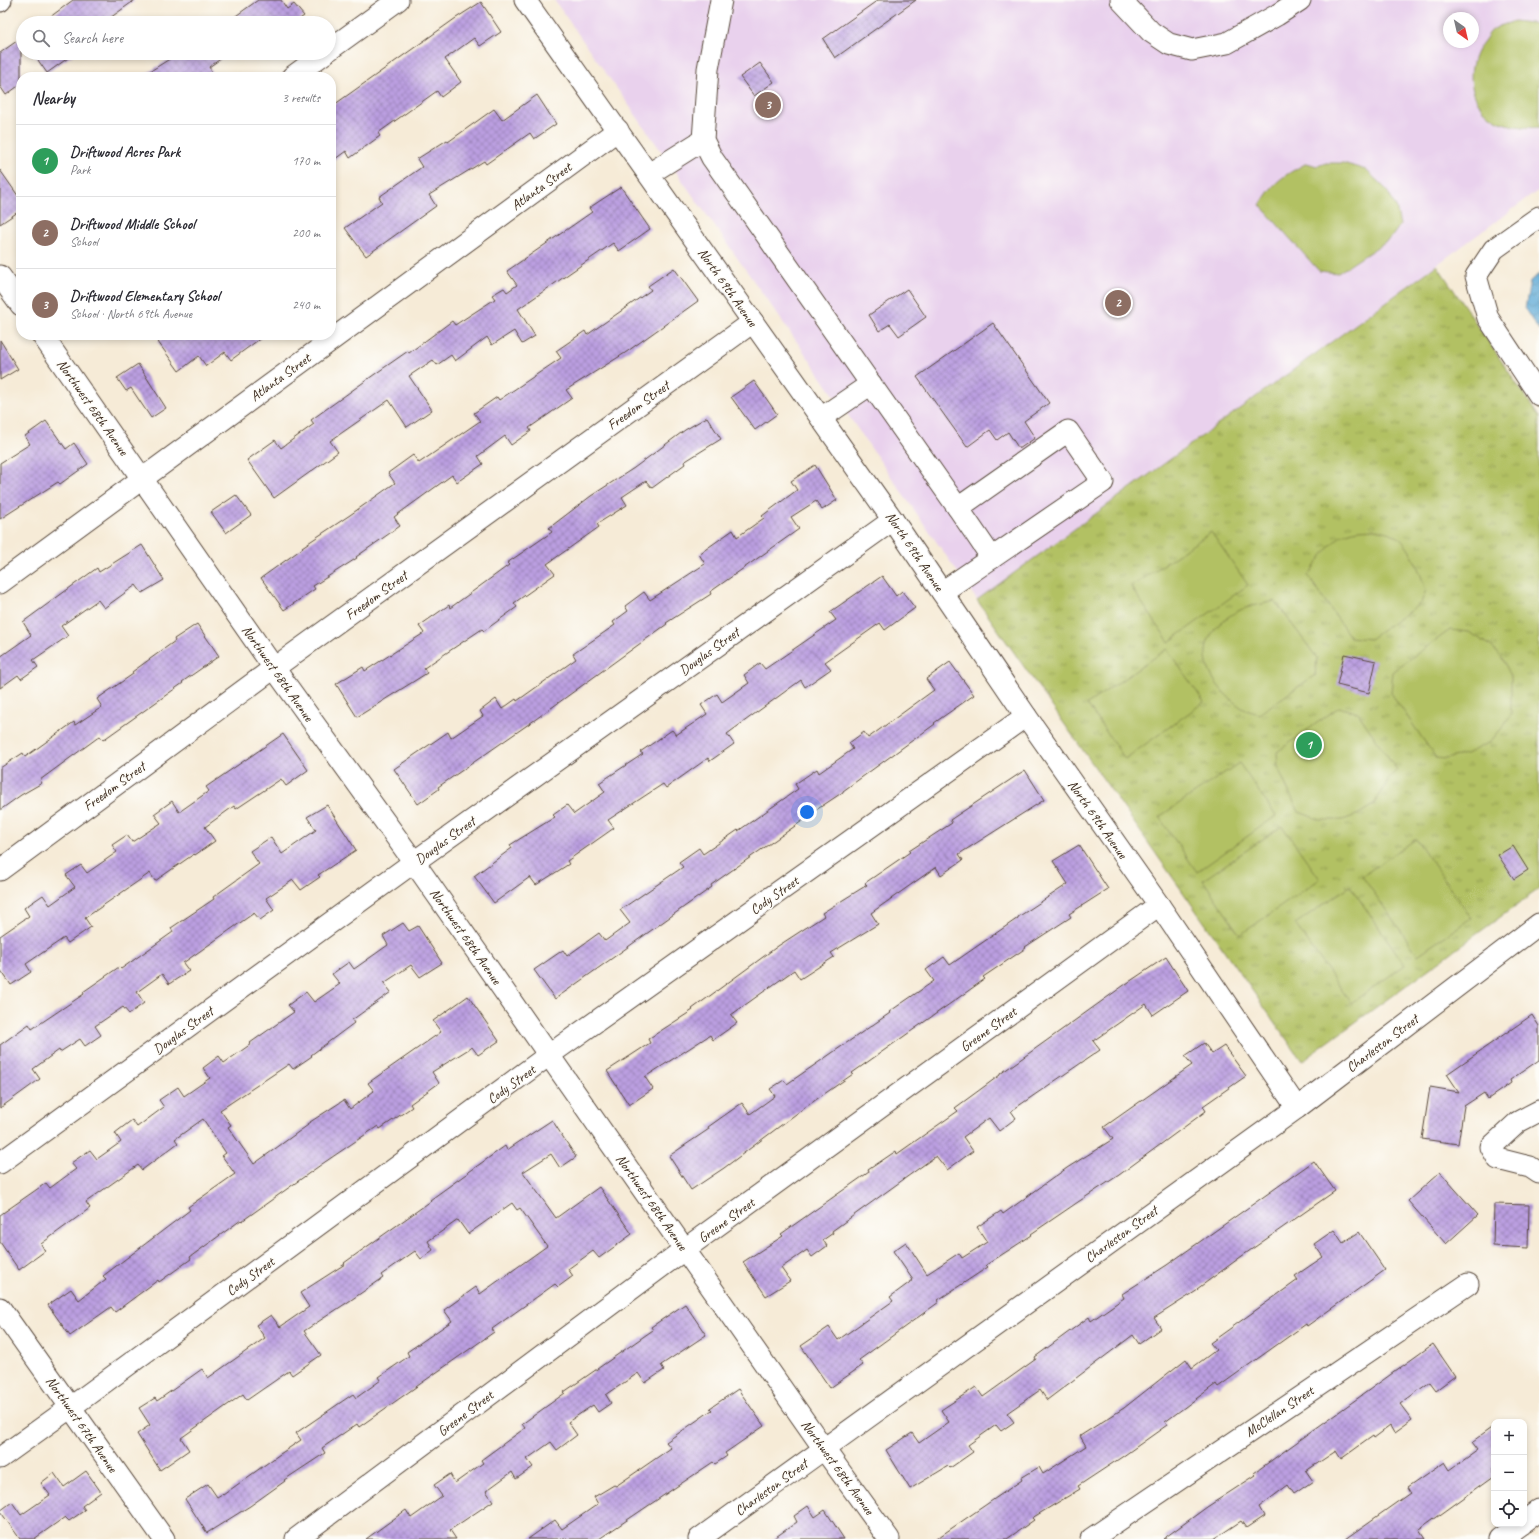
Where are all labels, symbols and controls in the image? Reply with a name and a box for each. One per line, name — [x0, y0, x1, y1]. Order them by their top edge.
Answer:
north arrow — [1443, 12, 1479, 48]
search box — [16, 16, 336, 60]
icon: search — [30, 27, 52, 49]
text: Search here — [62, 29, 123, 48]
text: Nearby — [32, 88, 75, 109]
text: 3 results — [282, 90, 320, 106]
pin: 3 — [755, 90, 781, 120]
text: Driftwood Acres Park — [70, 143, 180, 162]
text: 1 — [42, 153, 48, 169]
text: 170 m — [292, 153, 320, 169]
street label: Atlanta Street — [508, 158, 576, 214]
text: Park — [70, 162, 91, 178]
text: Driftwood Middle School — [70, 215, 195, 234]
text: 2 — [42, 225, 48, 241]
text: 200 m — [292, 225, 320, 241]
text: School — [70, 234, 98, 250]
street label: North 69th Avenue — [694, 245, 762, 331]
text: Driftwood Elementary School — [70, 287, 220, 306]
pin: 2 — [1105, 288, 1131, 318]
text: 3 — [42, 297, 48, 313]
text: 240 m — [292, 297, 320, 313]
text: School · North 69th Avenue — [70, 306, 192, 322]
street label: Atlanta Street — [247, 349, 315, 405]
street label: Northwest 68th Avenue — [53, 356, 133, 460]
street label: Freedom Street — [604, 376, 675, 434]
street label: North 69th Avenue — [882, 508, 948, 595]
street label: Freedom Street — [342, 566, 413, 624]
street label: Northwest 68th Avenue — [238, 622, 318, 726]
street label: Douglas Street — [676, 623, 745, 679]
pin: 1 — [1296, 730, 1322, 760]
street label: Freedom Street — [80, 757, 151, 815]
street label: North 69th Avenue — [1064, 777, 1132, 863]
your location — [797, 802, 817, 822]
street label: Douglas Street — [412, 812, 481, 868]
street label: Cody Street — [747, 872, 803, 918]
street label: Northwest 68th Avenue — [426, 885, 506, 989]
street label: Douglas Street — [150, 1002, 219, 1058]
street label: Greene Street — [957, 1003, 1021, 1056]
street label: Charleston Street — [1343, 1009, 1424, 1076]
street label: Cody Street — [484, 1060, 540, 1108]
street label: Northwest 68th Avenue — [612, 1151, 692, 1255]
street label: Greene Street — [695, 1194, 759, 1247]
street label: Charleston Street — [1082, 1201, 1163, 1266]
street label: Cody Street — [223, 1252, 279, 1300]
street label: Northwest 67th Avenue — [42, 1373, 122, 1477]
street label: McClellan Street — [1242, 1382, 1318, 1441]
street label: Greene Street — [434, 1386, 498, 1440]
street label: Northwest 68th Avenue — [797, 1417, 879, 1519]
map controls — [1491, 1419, 1527, 1527]
button: + — [1491, 1419, 1527, 1455]
street label: Charleston Street — [732, 1454, 813, 1519]
button: − — [1491, 1455, 1527, 1491]
button: locate — [1491, 1491, 1527, 1527]

